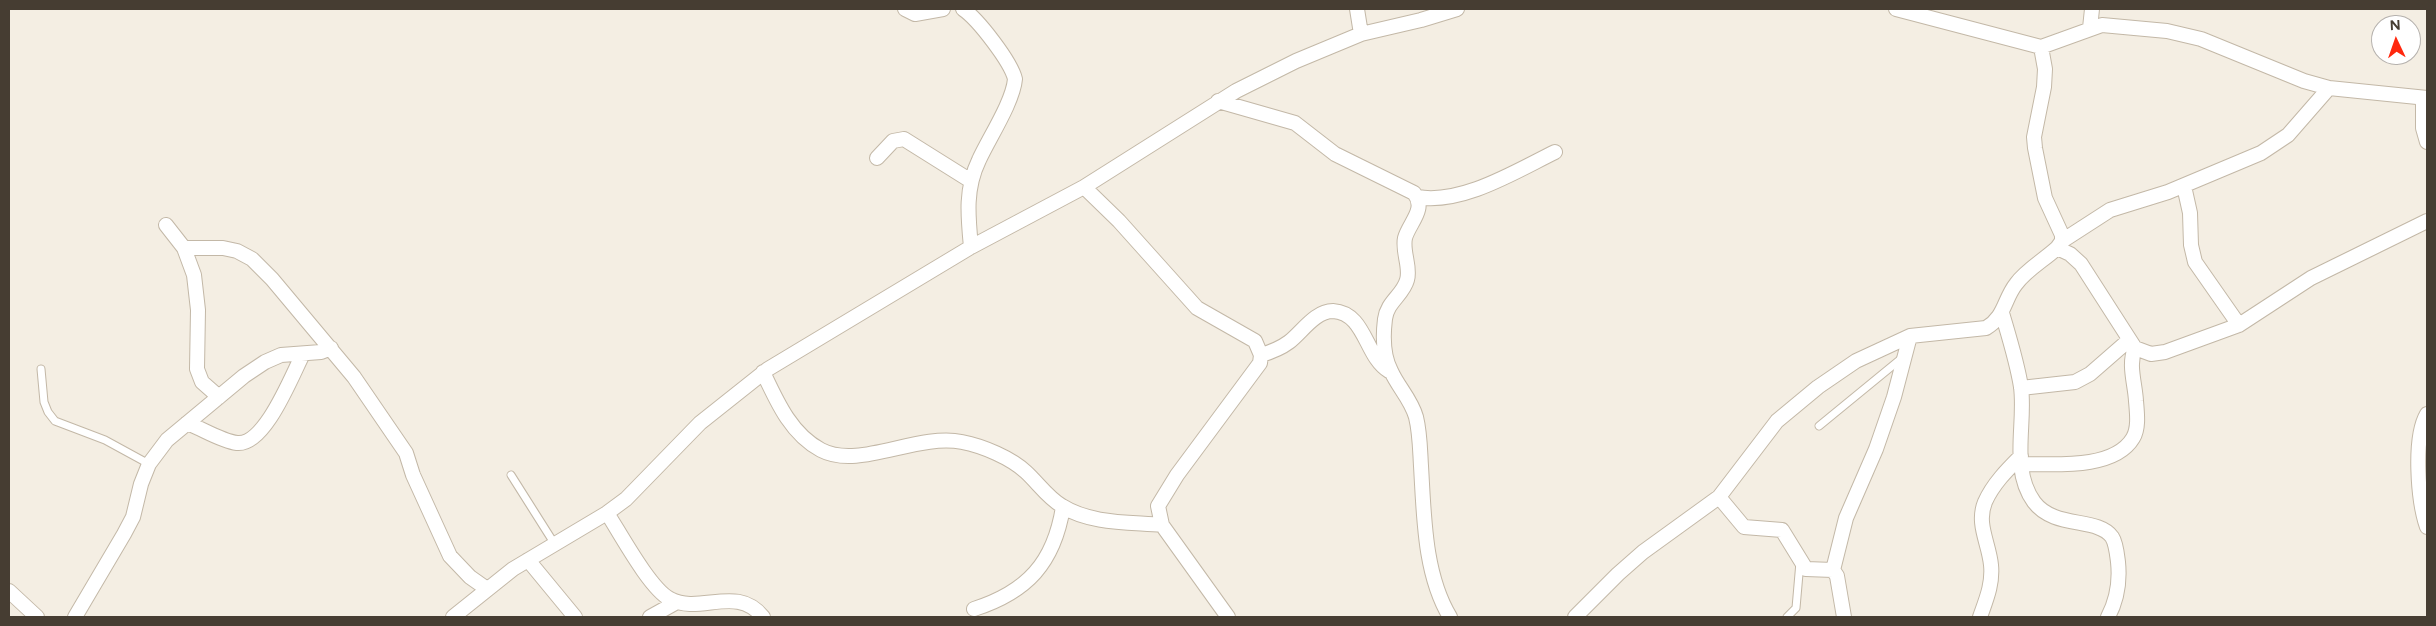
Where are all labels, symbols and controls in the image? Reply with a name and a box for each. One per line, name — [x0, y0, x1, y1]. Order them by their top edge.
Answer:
north arrow — [2371, 15, 2421, 65]
text: N — [2389, 17, 2401, 34]

